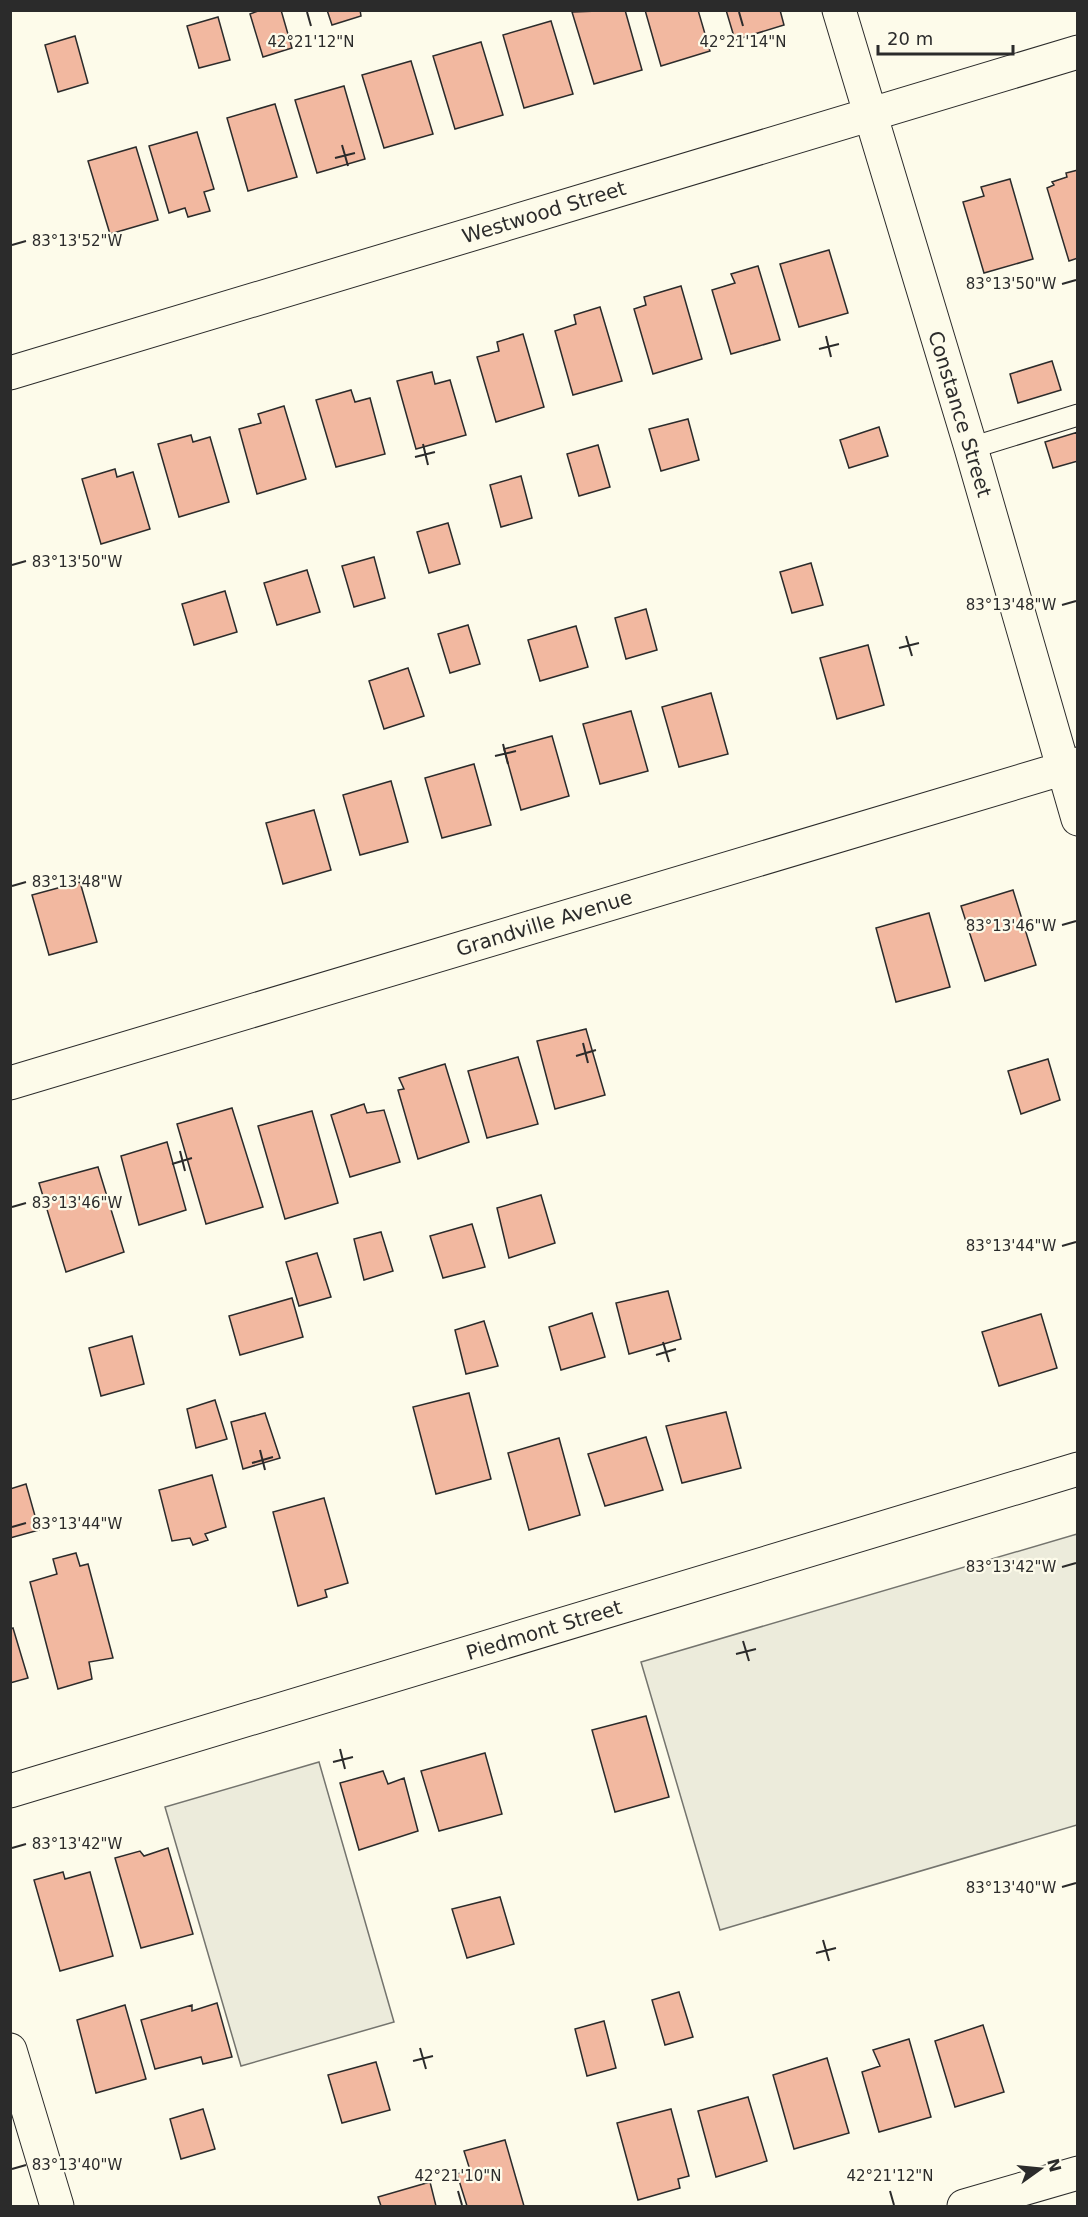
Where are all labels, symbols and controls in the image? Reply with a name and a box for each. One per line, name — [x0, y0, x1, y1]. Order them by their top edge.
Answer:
scale bar — [878, 18, 1013, 56]
text: 20 m — [887, 28, 933, 49]
text: 42°21'12"N — [267, 33, 355, 51]
text: 42°21'14"N — [699, 33, 787, 51]
street label: Westwood Street — [459, 176, 629, 248]
text: 83°13'52"W — [32, 232, 122, 250]
text: 83°13'50"W — [966, 275, 1056, 293]
street label: Constance Street — [923, 328, 997, 500]
text: 83°13'50"W — [32, 553, 122, 571]
text: 83°13'48"W — [966, 596, 1056, 614]
text: 83°13'48"W — [32, 873, 122, 891]
street label: Grandville Avenue — [453, 885, 635, 961]
text: 83°13'46"W — [966, 917, 1056, 935]
text: 83°13'46"W — [32, 1194, 122, 1212]
text: 83°13'44"W — [966, 1237, 1056, 1255]
text: 83°13'44"W — [32, 1515, 122, 1533]
text: 83°13'42"W — [966, 1558, 1056, 1576]
street label: Piedmont Street — [463, 1595, 625, 1665]
text: 83°13'42"W — [32, 1835, 122, 1853]
text: 83°13'40"W — [966, 1879, 1056, 1897]
north arrow — [1010, 2139, 1070, 2199]
text: 83°13'40"W — [32, 2156, 122, 2174]
text: N — [1043, 2156, 1065, 2174]
text: 42°21'10"N — [414, 2167, 502, 2185]
text: 42°21'12"N — [846, 2167, 934, 2185]

